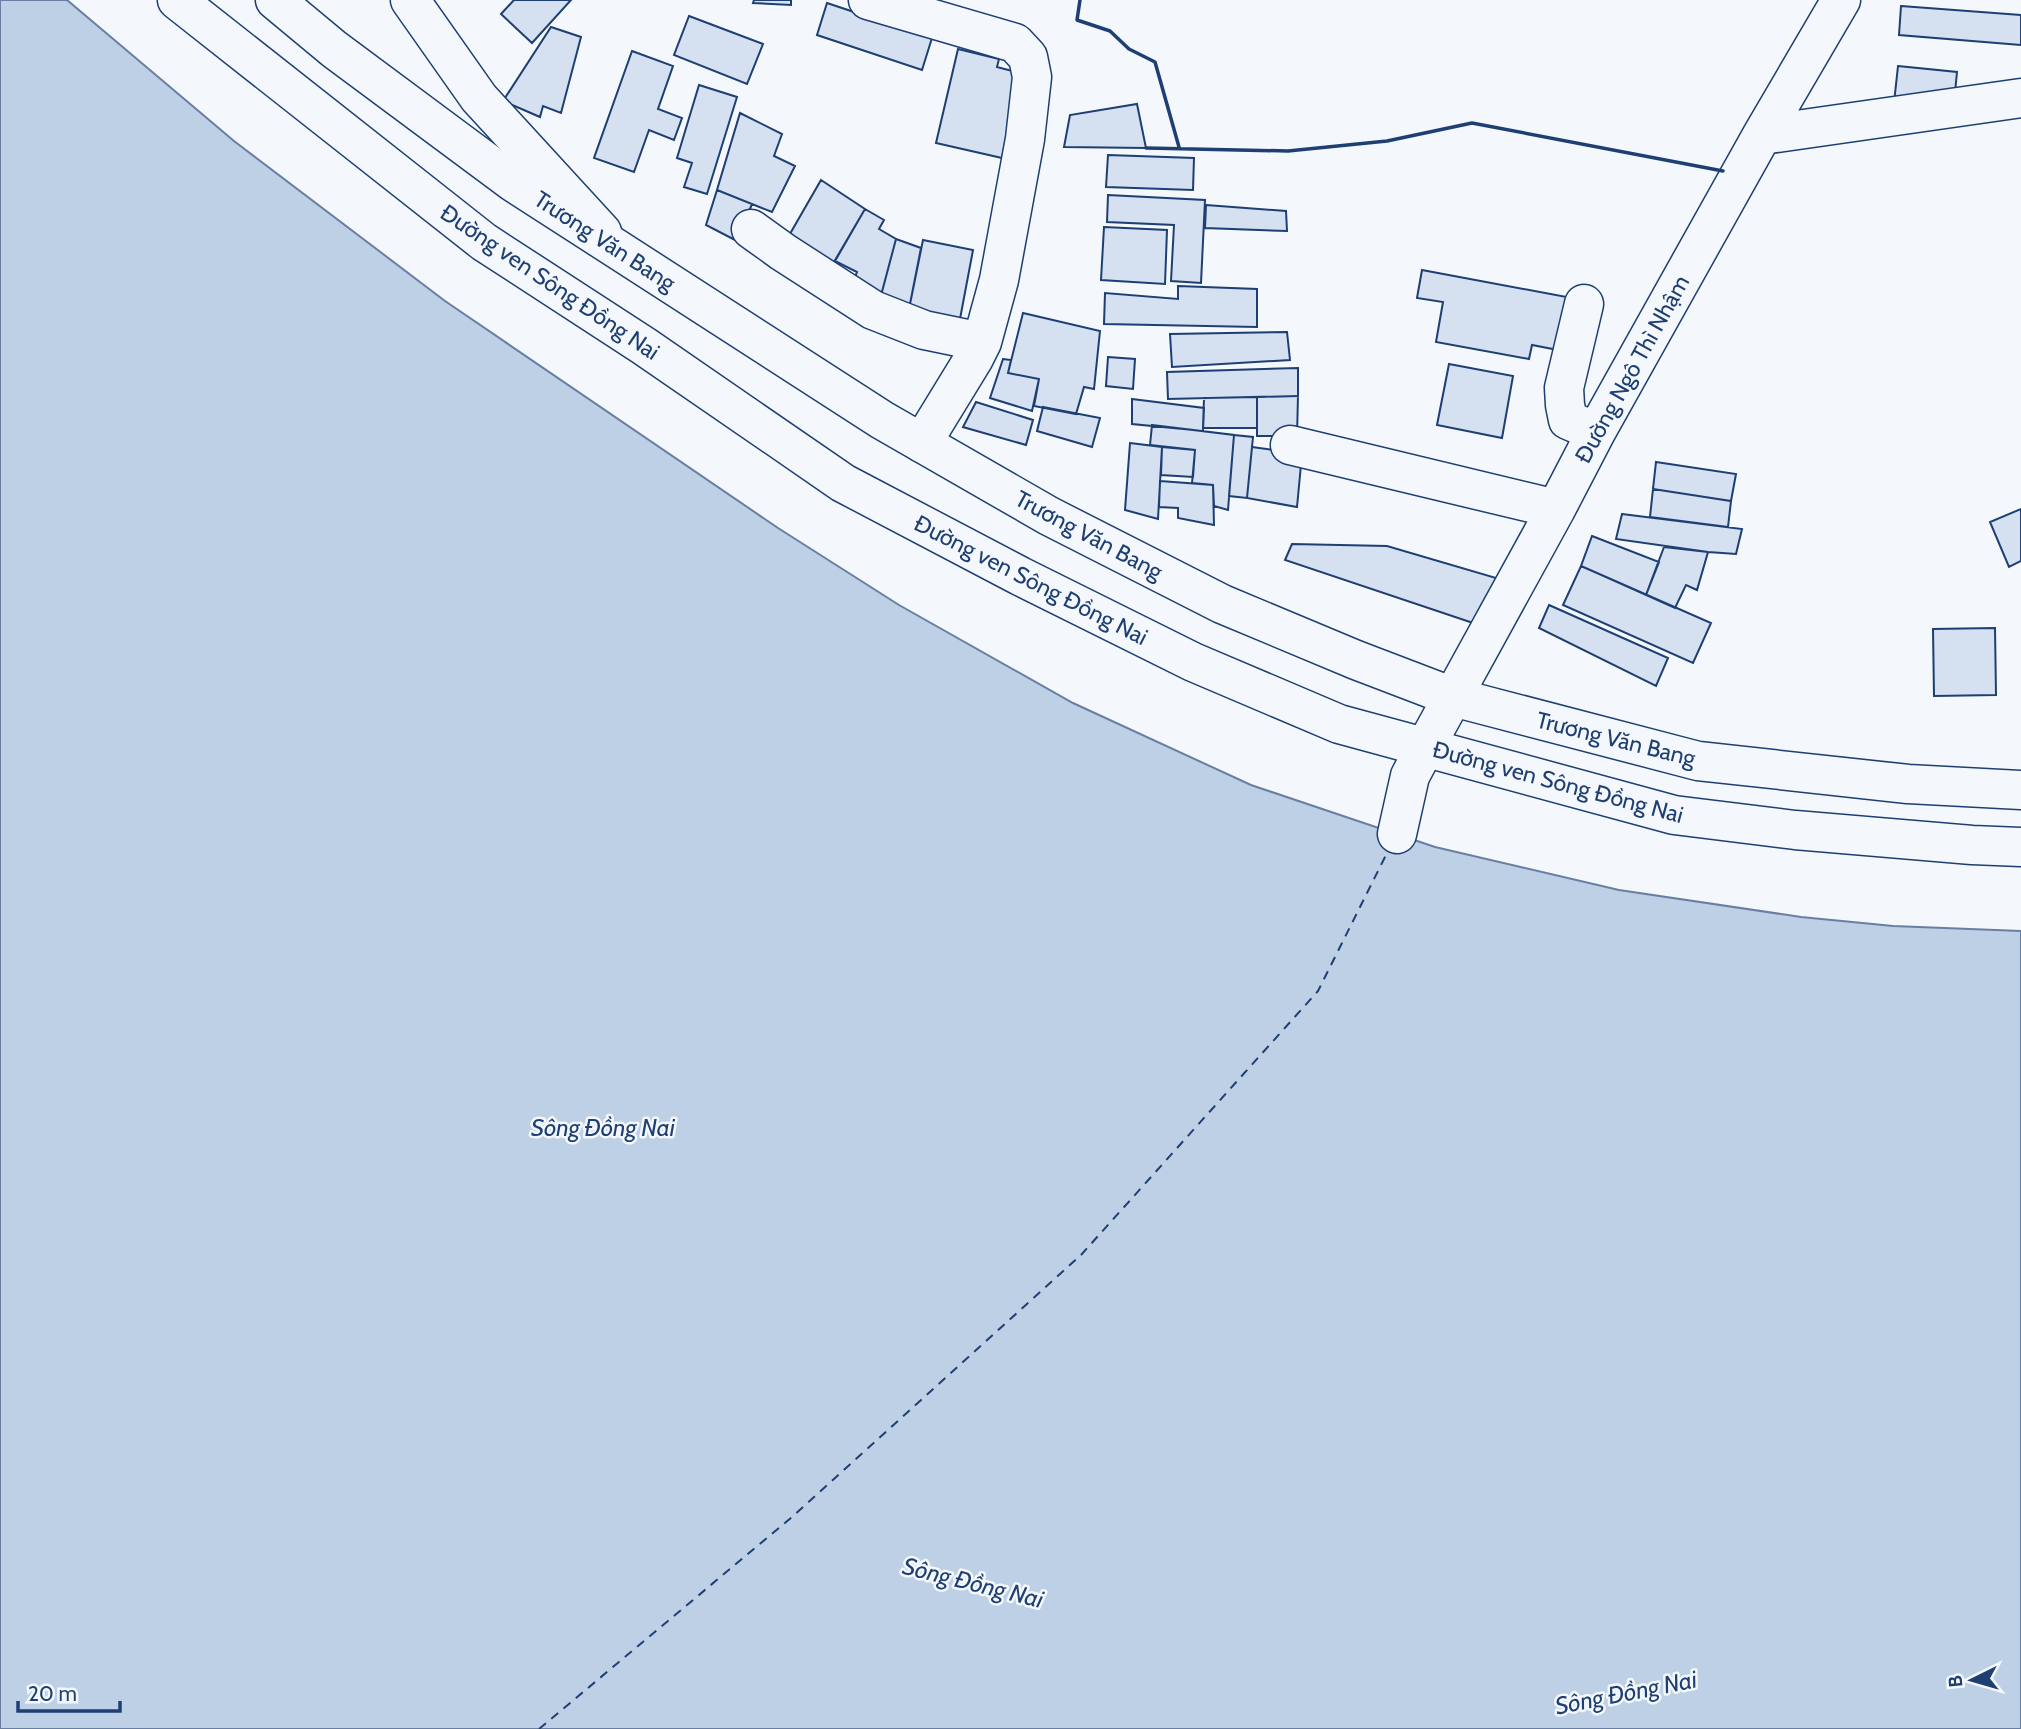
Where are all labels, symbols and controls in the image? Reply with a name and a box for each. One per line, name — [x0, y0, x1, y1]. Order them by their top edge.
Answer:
street label: Trương Văn Bang — [529, 185, 681, 297]
street label: Đường ven Sông Đồng Nai — [435, 198, 665, 366]
street label: Đường Ngô Thì Nhậm — [1569, 270, 1695, 468]
street label: Trương Văn Bang — [1010, 484, 1168, 586]
street label: Đường ven Sông Đồng Nai — [910, 509, 1152, 651]
street label: Trương Văn Bang — [1534, 706, 1699, 772]
street label: Đường ven Sông Đồng Nai — [1430, 735, 1686, 829]
water label: Sông Đồng Nai — [531, 1113, 676, 1142]
water label: Sông Đồng Nai — [900, 1551, 1047, 1614]
north arrow — [1937, 1645, 2007, 1715]
water label: Sông Đồng Nai — [1553, 1664, 1700, 1720]
scale bar — [18, 1670, 119, 1714]
text: B — [1944, 1674, 1968, 1688]
text: 20 m — [28, 1681, 77, 1706]

